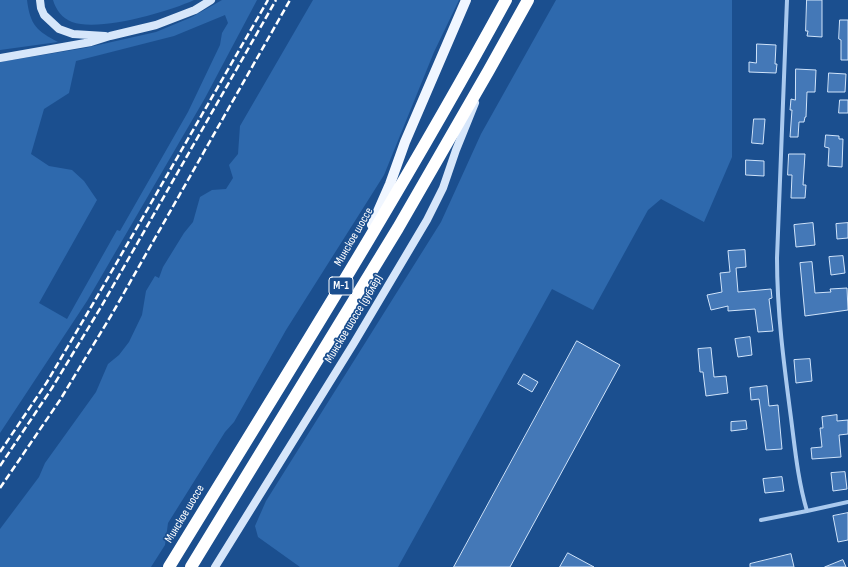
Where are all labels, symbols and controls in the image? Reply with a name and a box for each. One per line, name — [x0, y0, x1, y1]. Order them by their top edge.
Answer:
street label: Минское шоссе — [332, 205, 376, 269]
street label: Минское шоссе (дублёр) — [322, 272, 386, 366]
road number: М-1 — [329, 277, 353, 295]
street label: Минское шоссе — [162, 482, 208, 546]

